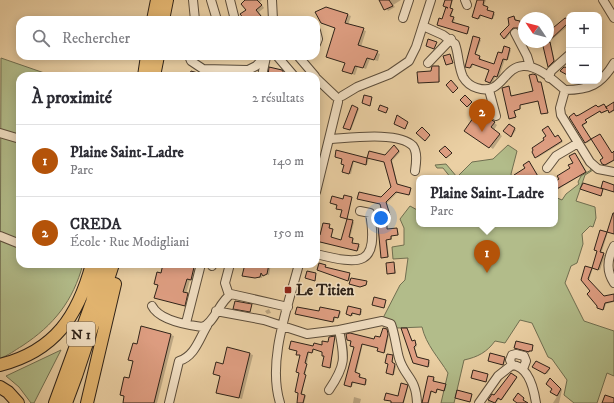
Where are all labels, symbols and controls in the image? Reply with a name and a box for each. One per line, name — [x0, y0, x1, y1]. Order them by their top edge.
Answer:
north arrow — [518, 12, 554, 48]
map controls — [566, 12, 602, 84]
button: + — [566, 12, 602, 48]
search box — [16, 16, 320, 60]
icon: search — [30, 27, 52, 49]
text: Rechercher — [62, 29, 130, 48]
button: − — [566, 48, 602, 84]
text: À proximité — [32, 87, 112, 109]
text: 2 résultats — [252, 90, 304, 106]
pin: 2 — [469, 99, 495, 132]
text: Plaine Saint-Ladre — [70, 143, 184, 162]
text: 1 — [43, 153, 47, 169]
text: 140 m — [272, 153, 304, 169]
text: Parc — [70, 162, 93, 178]
popup — [416, 175, 558, 227]
text: Plaine Saint-Ladre — [430, 184, 544, 203]
text: Parc — [430, 203, 454, 219]
your location — [371, 208, 391, 228]
text: CREDA — [70, 215, 121, 234]
text: 2 — [42, 225, 48, 241]
text: 150 m — [273, 225, 304, 241]
text: École · Rue Modigliani — [70, 234, 189, 250]
pin: 1 — [474, 240, 500, 273]
place label: Le Titien — [296, 281, 354, 300]
marker: Le Titien — [283, 285, 293, 295]
road number: N 1 — [67, 322, 95, 346]

